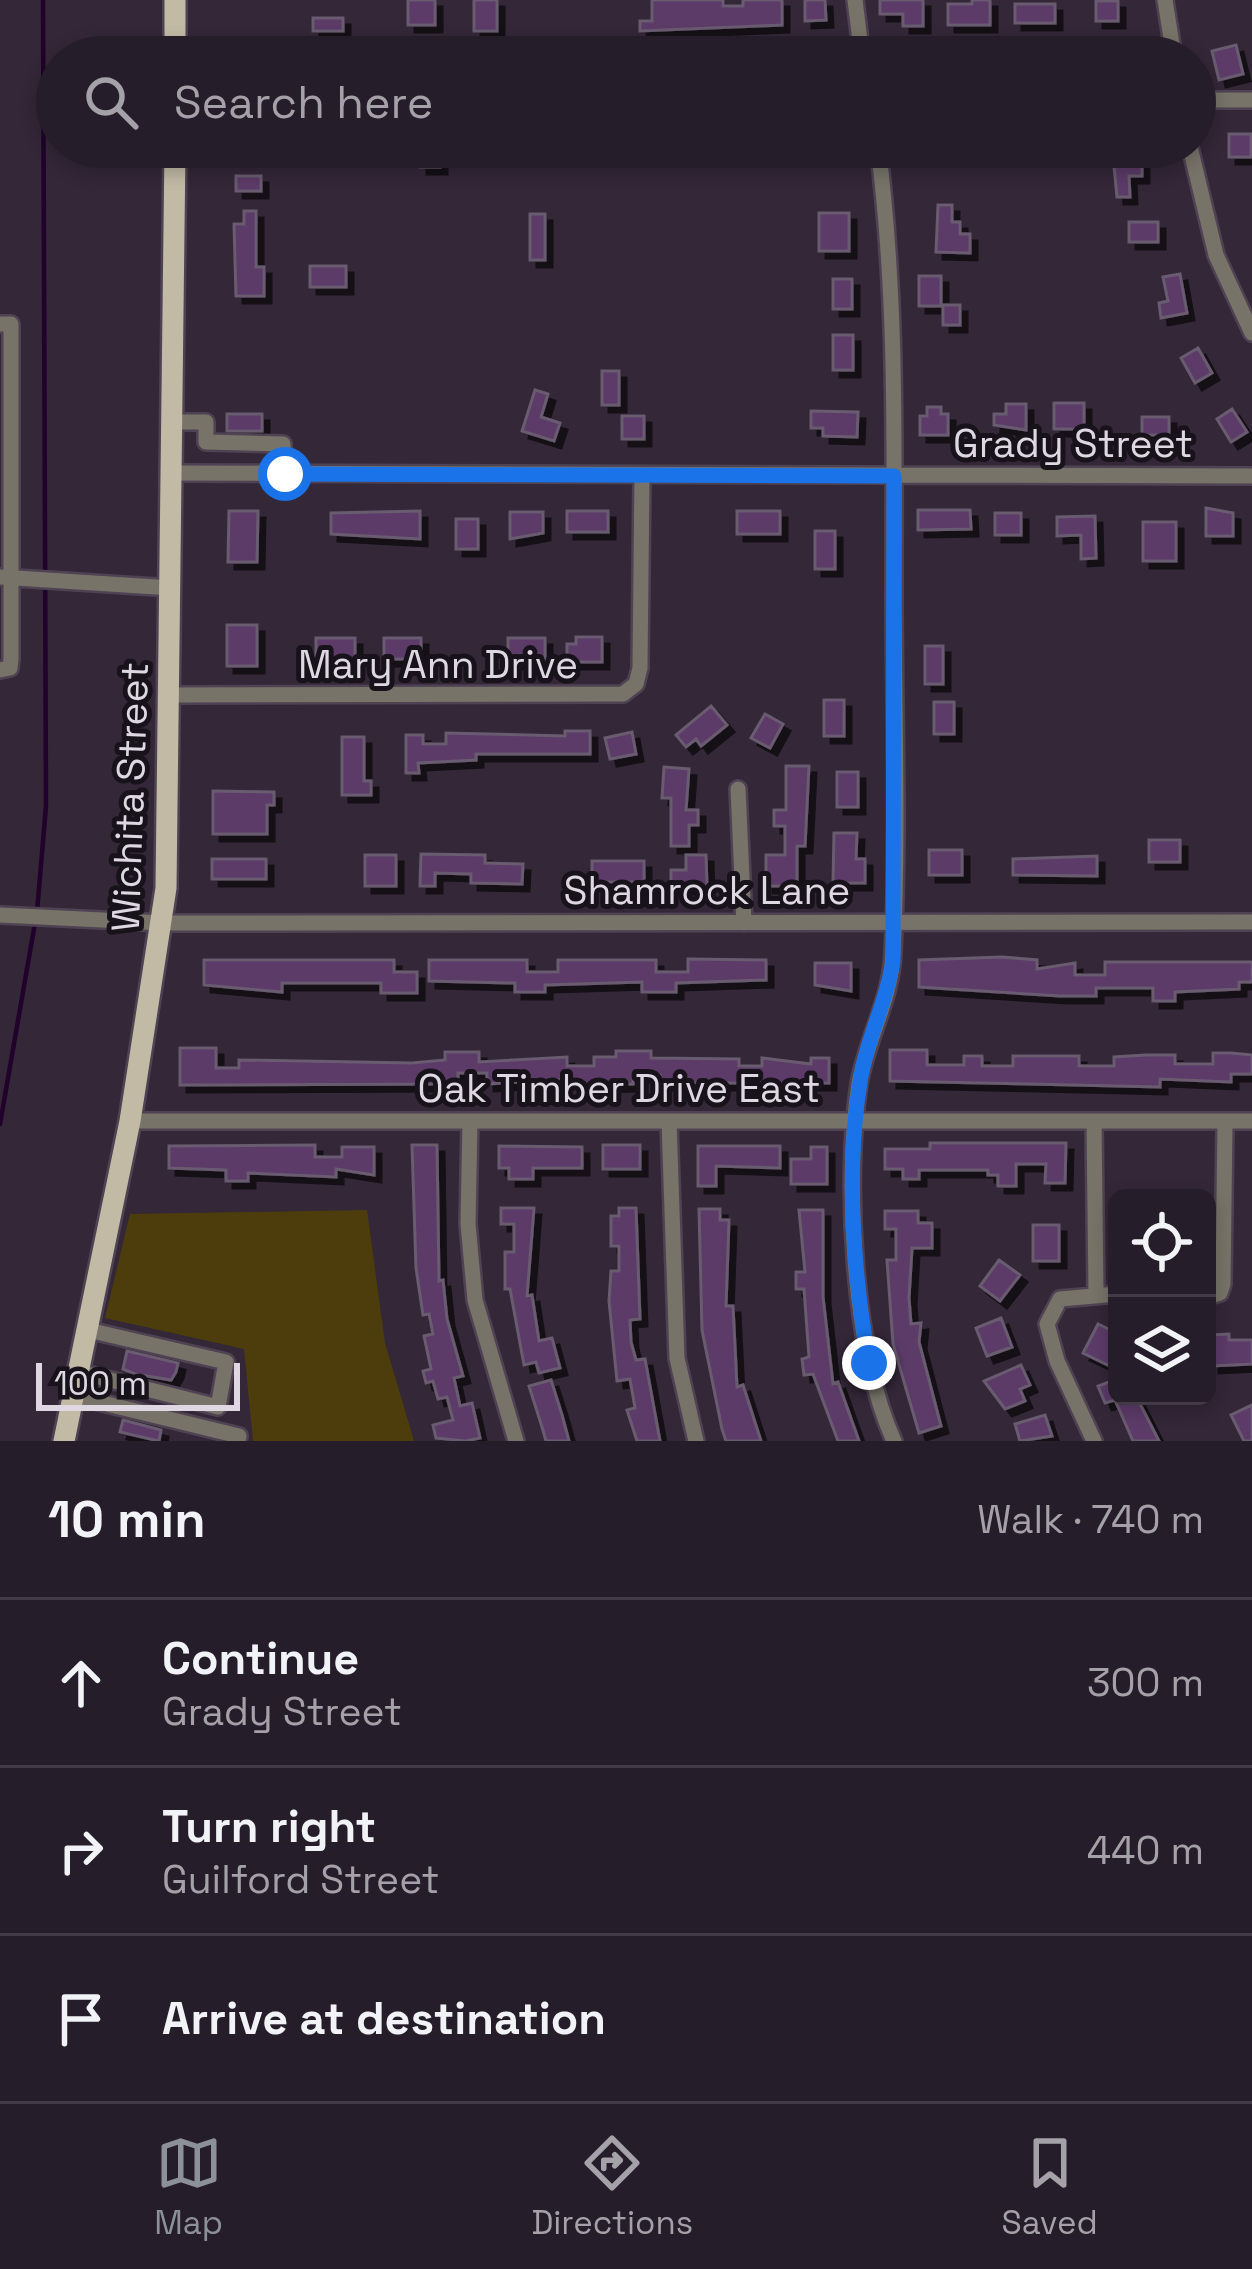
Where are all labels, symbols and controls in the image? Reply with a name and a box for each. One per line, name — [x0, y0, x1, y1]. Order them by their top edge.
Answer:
search box — [36, 36, 1216, 168]
icon: search — [78, 69, 144, 135]
text: Search here — [174, 74, 433, 131]
street label: Grady Street — [953, 419, 1193, 468]
route start — [258, 447, 312, 501]
street label: Mary Ann Drive — [298, 640, 578, 689]
street label: Wichita Street — [101, 661, 159, 933]
street label: Shamrock Lane — [564, 866, 850, 915]
street label: Oak Timber Drive East — [418, 1064, 820, 1113]
map controls — [1108, 1189, 1216, 1405]
button: locate — [1108, 1189, 1216, 1297]
button: layers — [1108, 1297, 1216, 1405]
route end — [842, 1336, 896, 1390]
scale bar — [36, 1357, 240, 1410]
text: 100 m — [54, 1363, 147, 1405]
text: 10 min — [48, 1487, 206, 1552]
text: Walk · 740 m — [977, 1495, 1204, 1544]
text: Continue — [162, 1630, 359, 1687]
icon: ahead — [48, 1650, 114, 1716]
text: 300 m — [1087, 1658, 1204, 1707]
text: Grady Street — [162, 1687, 402, 1736]
text: Turn right — [162, 1798, 376, 1855]
icon: right — [48, 1818, 114, 1884]
text: 440 m — [1087, 1826, 1204, 1875]
text: Guilford Street — [162, 1855, 439, 1904]
icon: arrive — [48, 1986, 114, 2052]
text: Arrive at destination — [162, 1990, 606, 2047]
tab: Map — [154, 2130, 223, 2244]
tab: Directions — [531, 2130, 693, 2244]
tab: Saved — [1002, 2130, 1098, 2244]

